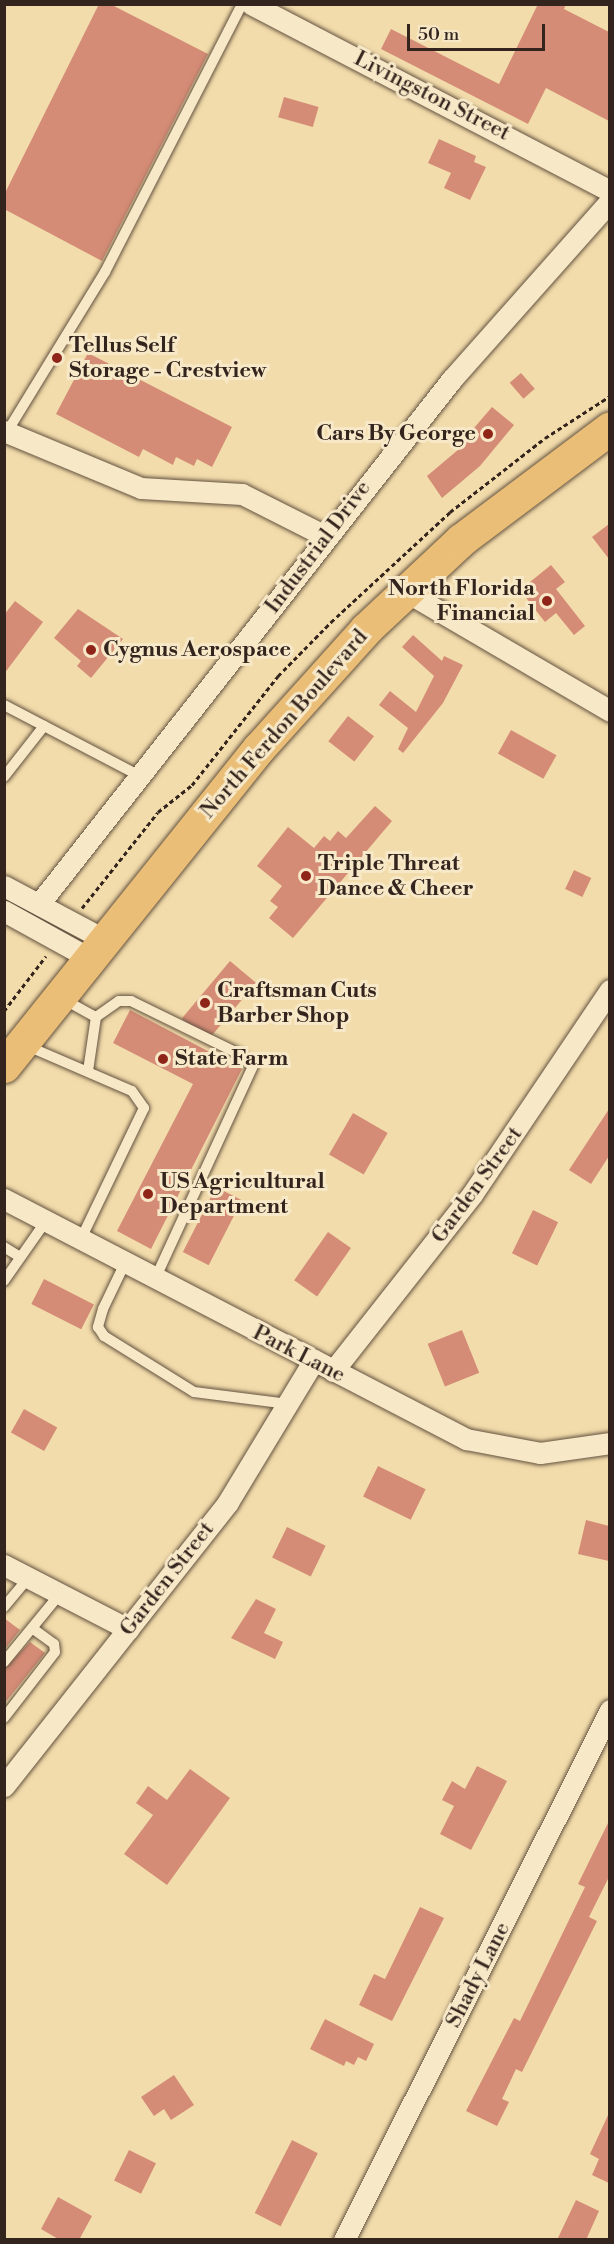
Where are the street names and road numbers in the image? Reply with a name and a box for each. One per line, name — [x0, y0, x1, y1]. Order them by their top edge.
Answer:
street label: Livingston Street — [350, 45, 514, 147]
street label: Industrial Drive — [259, 475, 377, 619]
street label: North Ferdon Boulevard — [195, 624, 373, 824]
street label: Garden Street — [426, 1122, 528, 1248]
street label: Park Lane — [248, 1319, 350, 1389]
street label: Garden Street — [114, 1517, 220, 1641]
street label: Shady Lane — [440, 1918, 516, 2032]

